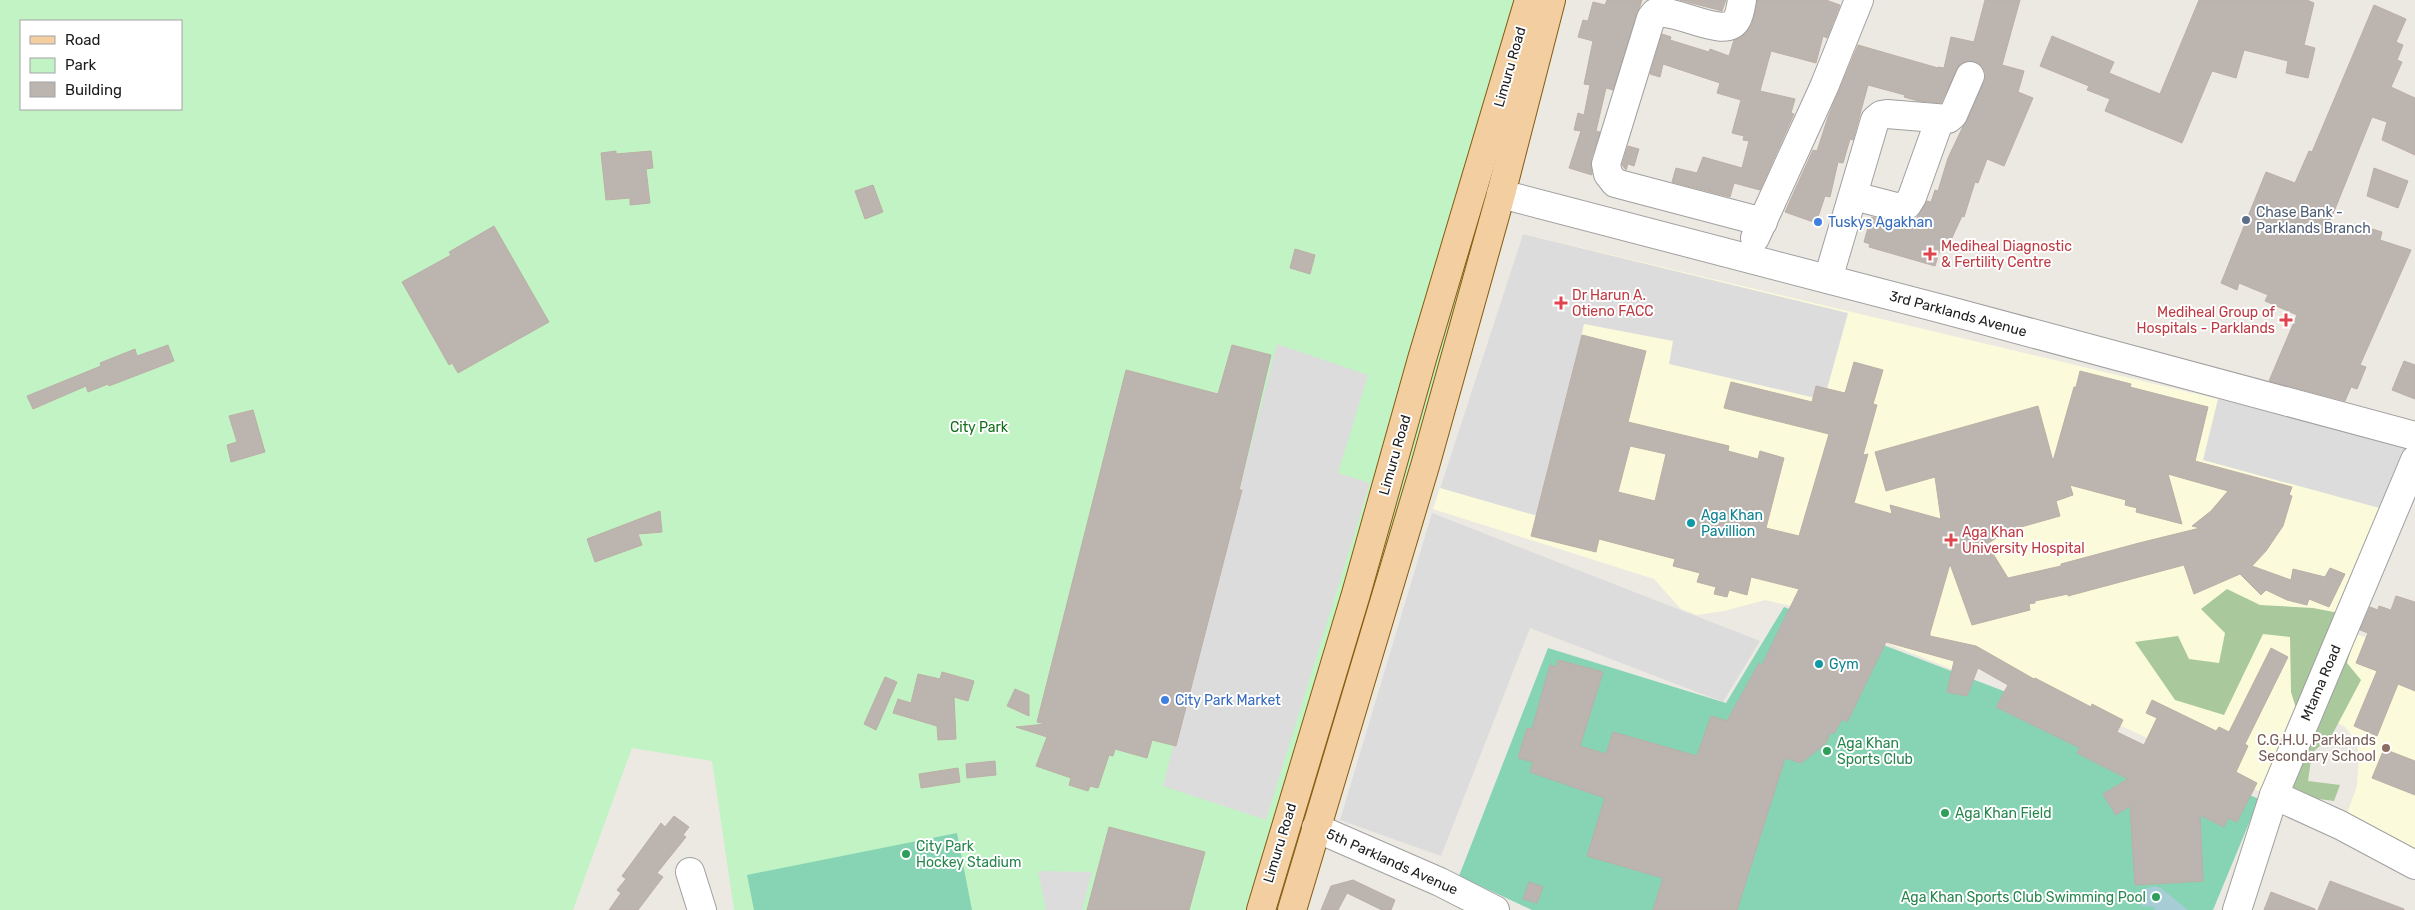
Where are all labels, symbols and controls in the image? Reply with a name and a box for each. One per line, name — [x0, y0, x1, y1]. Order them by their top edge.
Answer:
legend — [20, 20, 182, 110]
street label: Limuru Road — [1490, 25, 1530, 109]
text: Road — [65, 31, 101, 49]
text: Park — [65, 56, 96, 74]
text: Building — [65, 81, 122, 99]
place label: Chase Bank - Parklands Branch — [2256, 204, 2371, 237]
place label: Tuskys Agakhan — [1828, 214, 1933, 231]
marker: Chase Bank - Parklands Branch — [2240, 214, 2252, 226]
marker: Tuskys Agakhan — [1812, 216, 1824, 228]
place label: Mediheal Diagnostic & Fertility Centre — [1941, 238, 2072, 271]
marker: Mediheal Diagnostic & Fertility Centre — [1923, 247, 1937, 261]
place label: Dr Harun A. Otieno FACC — [1572, 287, 1654, 320]
street label: 3rd Parklands Avenue — [1887, 287, 2029, 341]
marker: Dr Harun A. Otieno FACC — [1554, 296, 1568, 310]
place label: Mediheal Group of Hospitals - Parklands — [2137, 304, 2276, 337]
marker: Mediheal Group of Hospitals - Parklands — [2279, 313, 2293, 327]
street label: Limuru Road — [1375, 413, 1415, 497]
park label: City Park — [950, 419, 1009, 436]
place label: Aga Khan Pavillion — [1701, 507, 1763, 540]
marker: Aga Khan Pavillion — [1685, 517, 1697, 529]
place label: Aga Khan University Hospital — [1962, 524, 2085, 557]
marker: Aga Khan University Hospital — [1944, 533, 1958, 547]
street label: Mtama Road — [2297, 642, 2345, 724]
place label: Gym — [1829, 656, 1859, 673]
marker: Gym — [1813, 658, 1825, 670]
place label: City Park Market — [1175, 692, 1281, 709]
marker: City Park Market — [1159, 694, 1171, 706]
place label: C.G.H.U. Parklands Secondary School — [2257, 732, 2376, 765]
place label: Aga Khan Sports Club — [1837, 735, 1913, 768]
marker: C.G.H.U. Parklands Secondary School — [2380, 742, 2392, 754]
marker: Aga Khan Sports Club — [1821, 745, 1833, 757]
street label: Limuru Road — [1260, 801, 1300, 885]
place label: Aga Khan Field — [1955, 805, 2052, 822]
marker: Aga Khan Field — [1939, 807, 1951, 819]
street label: 5th Parklands Avenue — [1324, 825, 1460, 899]
place label: City Park Hockey Stadium — [916, 838, 1022, 871]
marker: City Park Hockey Stadium — [900, 848, 912, 860]
place label: Aga Khan Sports Club Swimming Pool — [1901, 889, 2146, 906]
marker: Aga Khan Sports Club Swimming Pool — [2150, 891, 2162, 903]

